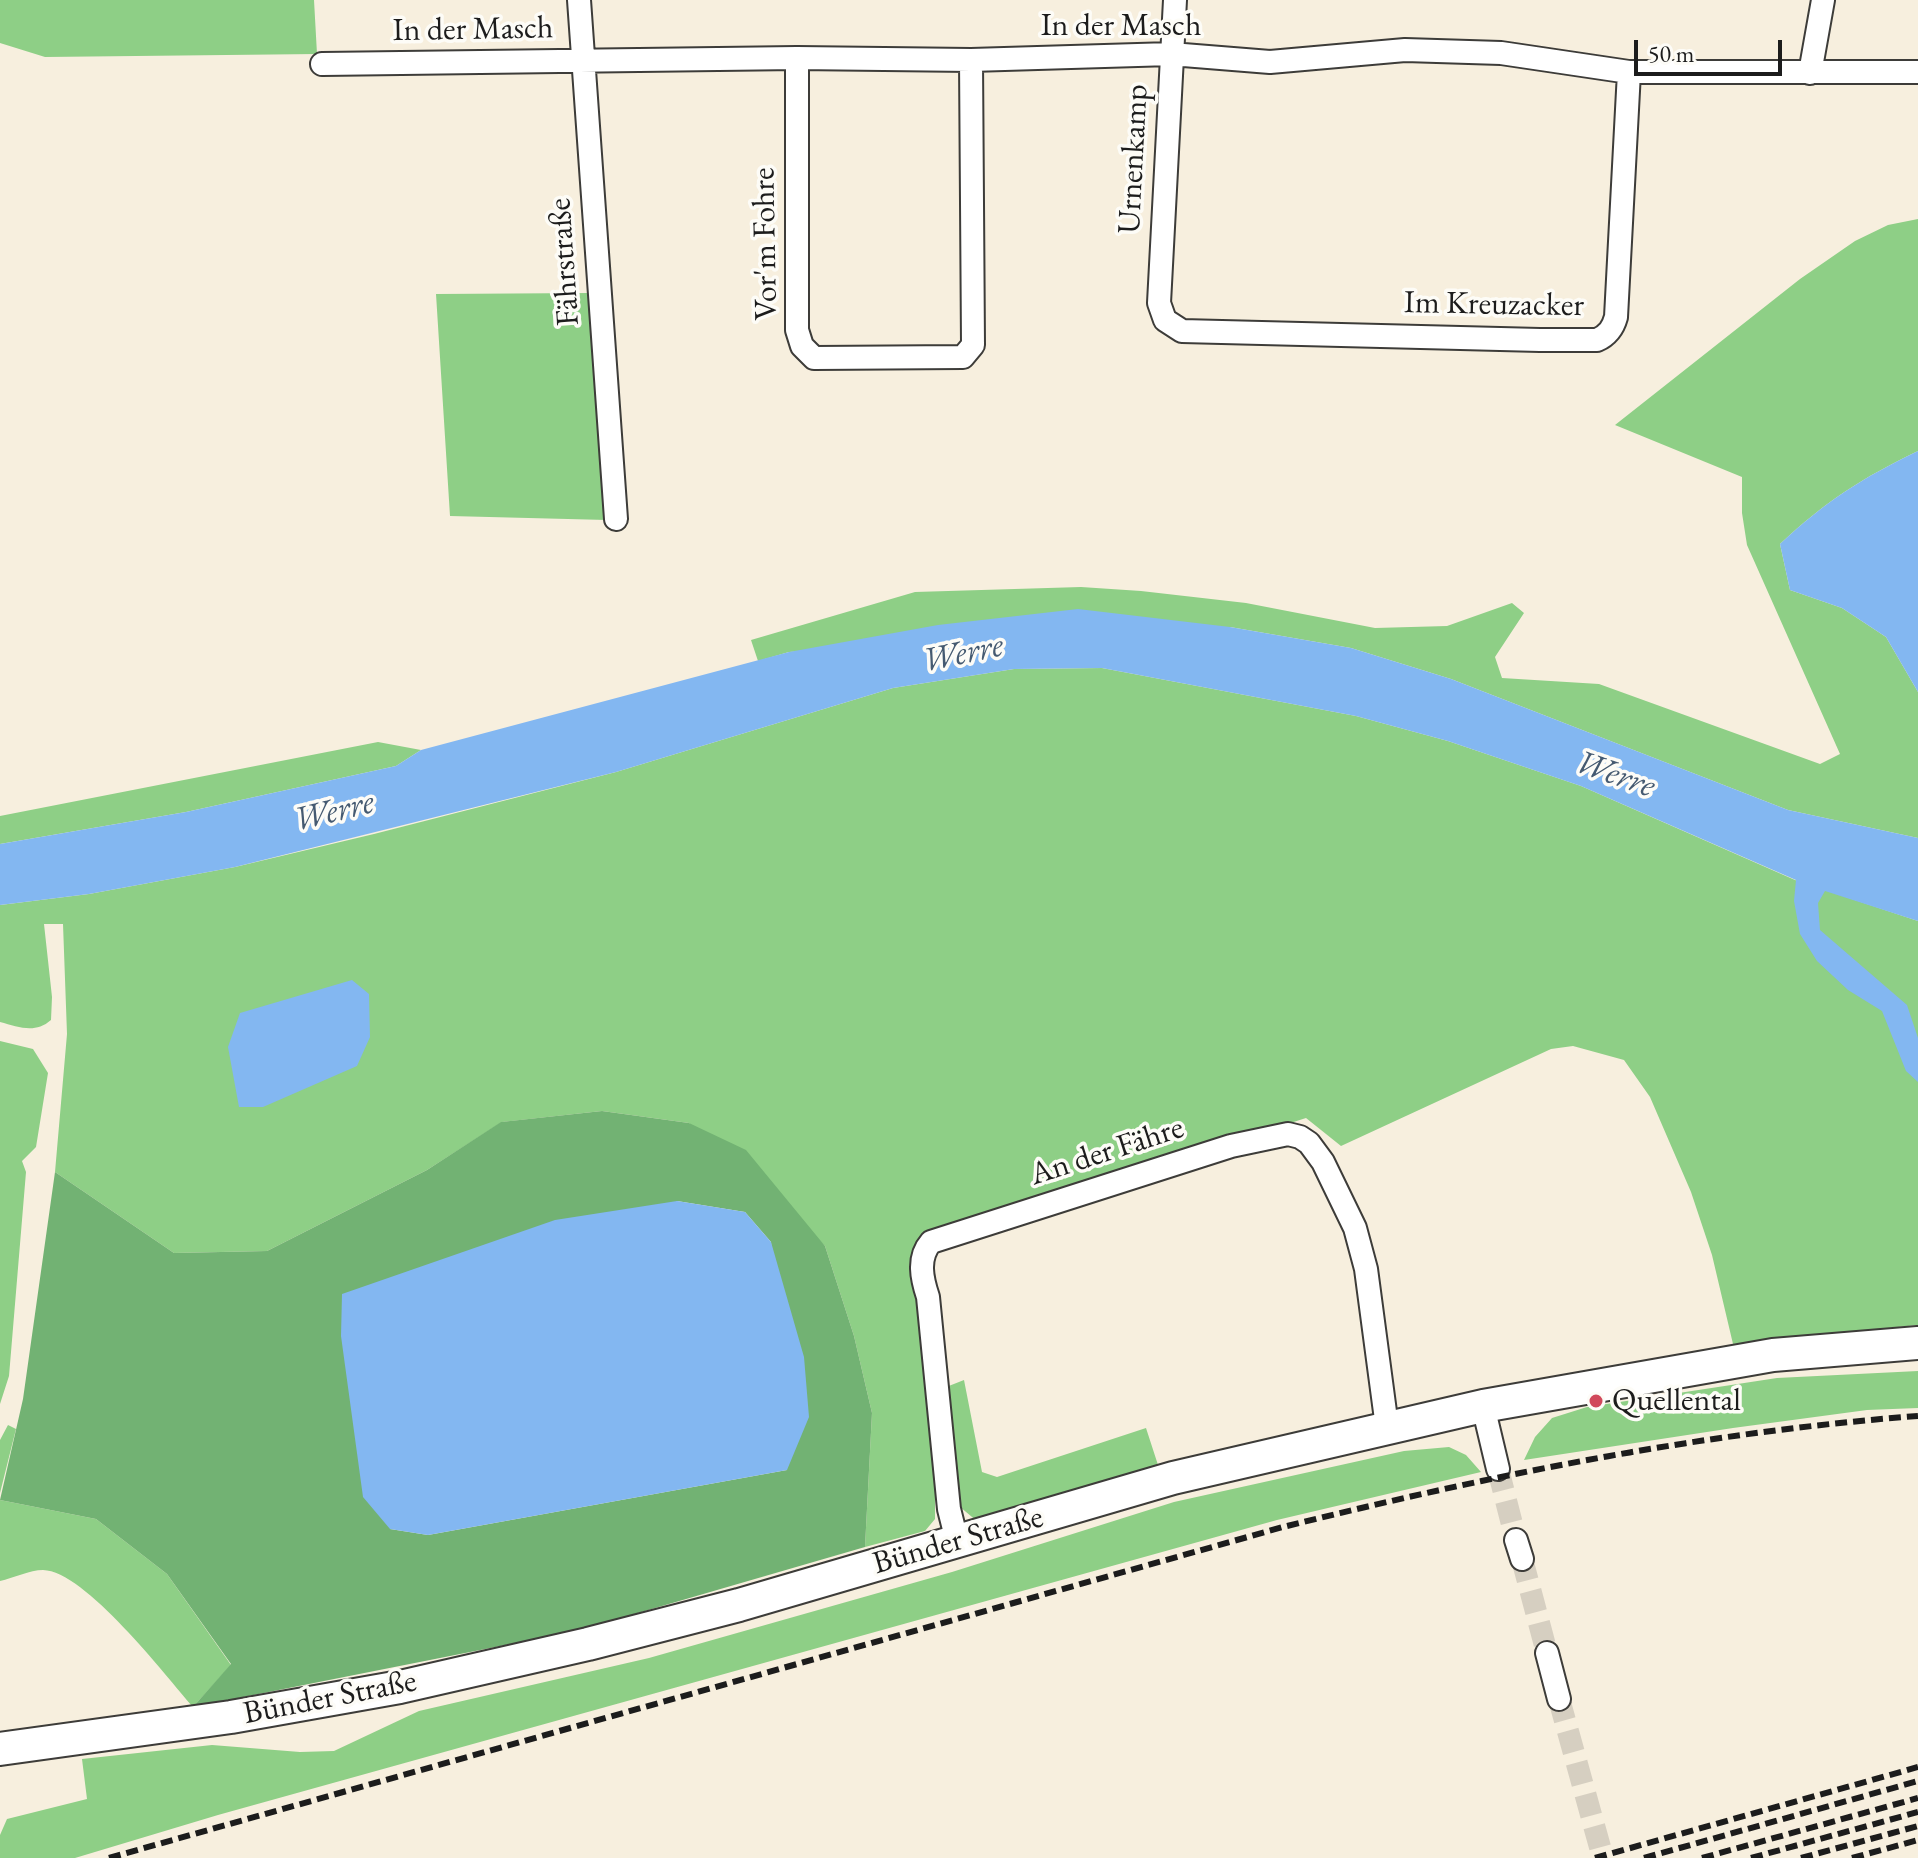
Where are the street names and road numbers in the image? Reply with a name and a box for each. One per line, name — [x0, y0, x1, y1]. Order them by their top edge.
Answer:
street label: In der Masch — [1041, 7, 1201, 45]
street label: In der Masch — [392, 9, 554, 51]
street label: Urnenkamp — [1111, 83, 1157, 235]
street label: Vor'm Fohre — [745, 167, 787, 321]
street label: Fährstraße — [541, 197, 589, 327]
street label: Im Kreuzacker — [1404, 284, 1584, 326]
street label: An der Fähre — [1025, 1109, 1189, 1195]
street label: Bünder Straße — [868, 1498, 1048, 1584]
street label: Bünder Straße — [240, 1662, 420, 1734]

